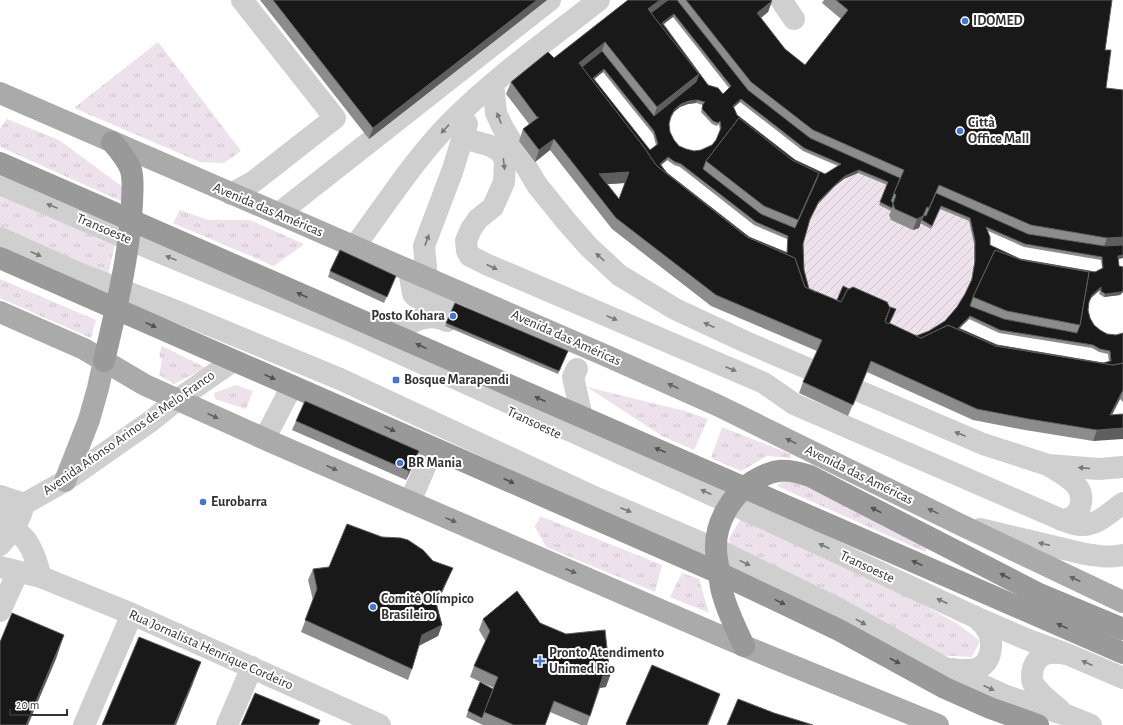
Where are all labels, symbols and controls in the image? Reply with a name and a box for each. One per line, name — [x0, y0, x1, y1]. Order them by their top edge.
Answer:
place label: IDOMED — [973, 14, 1023, 28]
marker: IDOMED — [960, 16, 970, 26]
one-way arrow — [495, 112, 501, 124]
place label: Città Office Mall — [968, 116, 1029, 146]
one-way arrow — [440, 124, 449, 134]
marker: Città Office Mall — [955, 126, 965, 136]
one-way arrow — [501, 158, 507, 171]
street label: Avenida das Américas — [211, 180, 325, 240]
one-way arrow — [46, 203, 58, 210]
street label: Transoeste — [74, 211, 134, 247]
one-way arrow — [424, 234, 430, 246]
one-way arrow — [30, 251, 41, 257]
one-way arrow — [594, 252, 605, 261]
one-way arrow — [166, 255, 177, 261]
one-way arrow — [487, 264, 499, 270]
one-way arrow — [296, 291, 308, 298]
street label: Avenida das Américas — [509, 308, 623, 368]
place label: Posto Kohara — [371, 309, 445, 323]
marker: Posto Kohara — [448, 311, 458, 321]
one-way arrow — [606, 315, 617, 321]
one-way arrow — [146, 322, 157, 328]
one-way arrow — [704, 322, 715, 328]
one-way arrow — [415, 343, 427, 349]
one-way arrow — [726, 366, 737, 372]
street label: Avenida Afonso Arinos de Melo Franco — [41, 368, 218, 498]
place label: Bosque Marapendi — [404, 373, 509, 387]
one-way arrow — [265, 374, 276, 380]
marker: Bosque Marapendi — [391, 375, 401, 385]
one-way arrow — [668, 383, 679, 389]
one-way arrow — [534, 395, 546, 401]
street label: Transoeste — [505, 404, 563, 442]
one-way arrow — [207, 413, 219, 419]
one-way arrow — [384, 426, 395, 432]
one-way arrow — [954, 431, 965, 437]
one-way arrow — [785, 438, 796, 444]
street label: Avenida das Américas — [803, 443, 915, 507]
one-way arrow — [653, 447, 665, 453]
place label: BR Mania — [408, 456, 462, 470]
marker: BR Mania — [395, 458, 405, 468]
one-way arrow — [1078, 464, 1090, 471]
one-way arrow — [326, 465, 338, 471]
one-way arrow — [503, 478, 514, 484]
one-way arrow — [700, 489, 711, 495]
place label: Eurobarra — [211, 495, 267, 509]
marker: Eurobarra — [198, 497, 208, 507]
one-way arrow — [621, 507, 632, 513]
one-way arrow — [871, 507, 882, 514]
one-way arrow — [927, 508, 938, 514]
one-way arrow — [446, 517, 457, 523]
one-way arrow — [1037, 540, 1050, 546]
one-way arrow — [818, 543, 830, 549]
street label: Transoeste — [838, 548, 896, 586]
one-way arrow — [910, 559, 922, 565]
one-way arrow — [739, 560, 751, 566]
one-way arrow — [565, 568, 576, 574]
one-way arrow — [999, 573, 1010, 579]
one-way arrow — [1070, 576, 1081, 582]
place label: Comitê Olímpico Brasileiro — [381, 592, 474, 622]
one-way arrow — [936, 598, 947, 604]
one-way arrow — [774, 599, 785, 605]
marker: Comitê Olímpico Brasileiro — [368, 602, 378, 612]
street label: Rua Jornalista Henrique Cordeiro — [127, 607, 295, 693]
one-way arrow — [855, 618, 867, 625]
one-way arrow — [1056, 623, 1067, 629]
place label: Pronto Atendimento Unimed Rio — [549, 646, 664, 676]
marker: Pronto Atendimento Unimed Rio — [534, 655, 546, 667]
one-way arrow — [890, 658, 901, 665]
one-way arrow — [1082, 660, 1093, 666]
one-way arrow — [983, 685, 995, 691]
scale bar — [10, 691, 67, 717]
text: 20 m — [16, 699, 39, 711]

